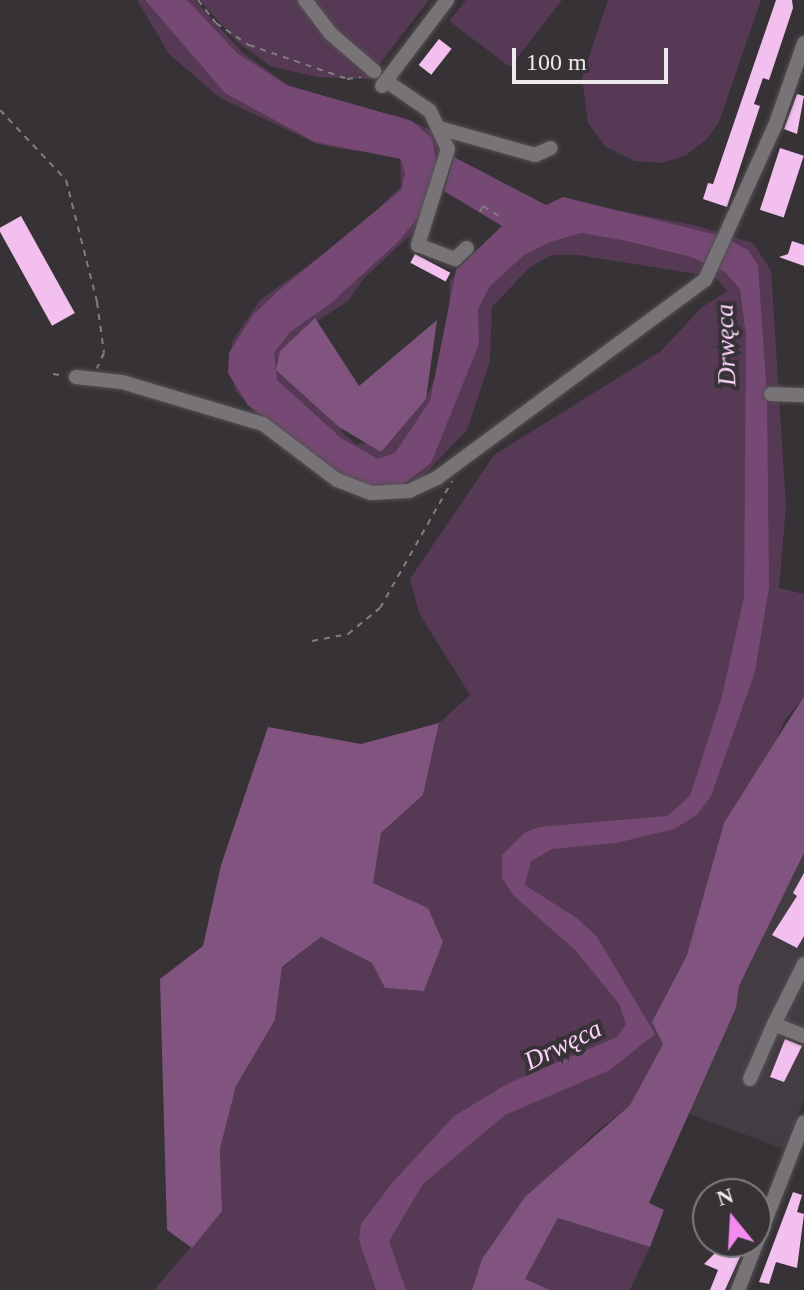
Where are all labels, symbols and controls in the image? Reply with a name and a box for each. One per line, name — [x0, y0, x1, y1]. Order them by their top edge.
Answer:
scale bar — [516, 32, 672, 82]
text: 100 m — [526, 49, 587, 75]
water label: Drwęca — [709, 303, 743, 387]
water label: Drwęca — [519, 1013, 607, 1077]
north arrow — [692, 1178, 772, 1258]
text: N — [714, 1182, 736, 1211]

